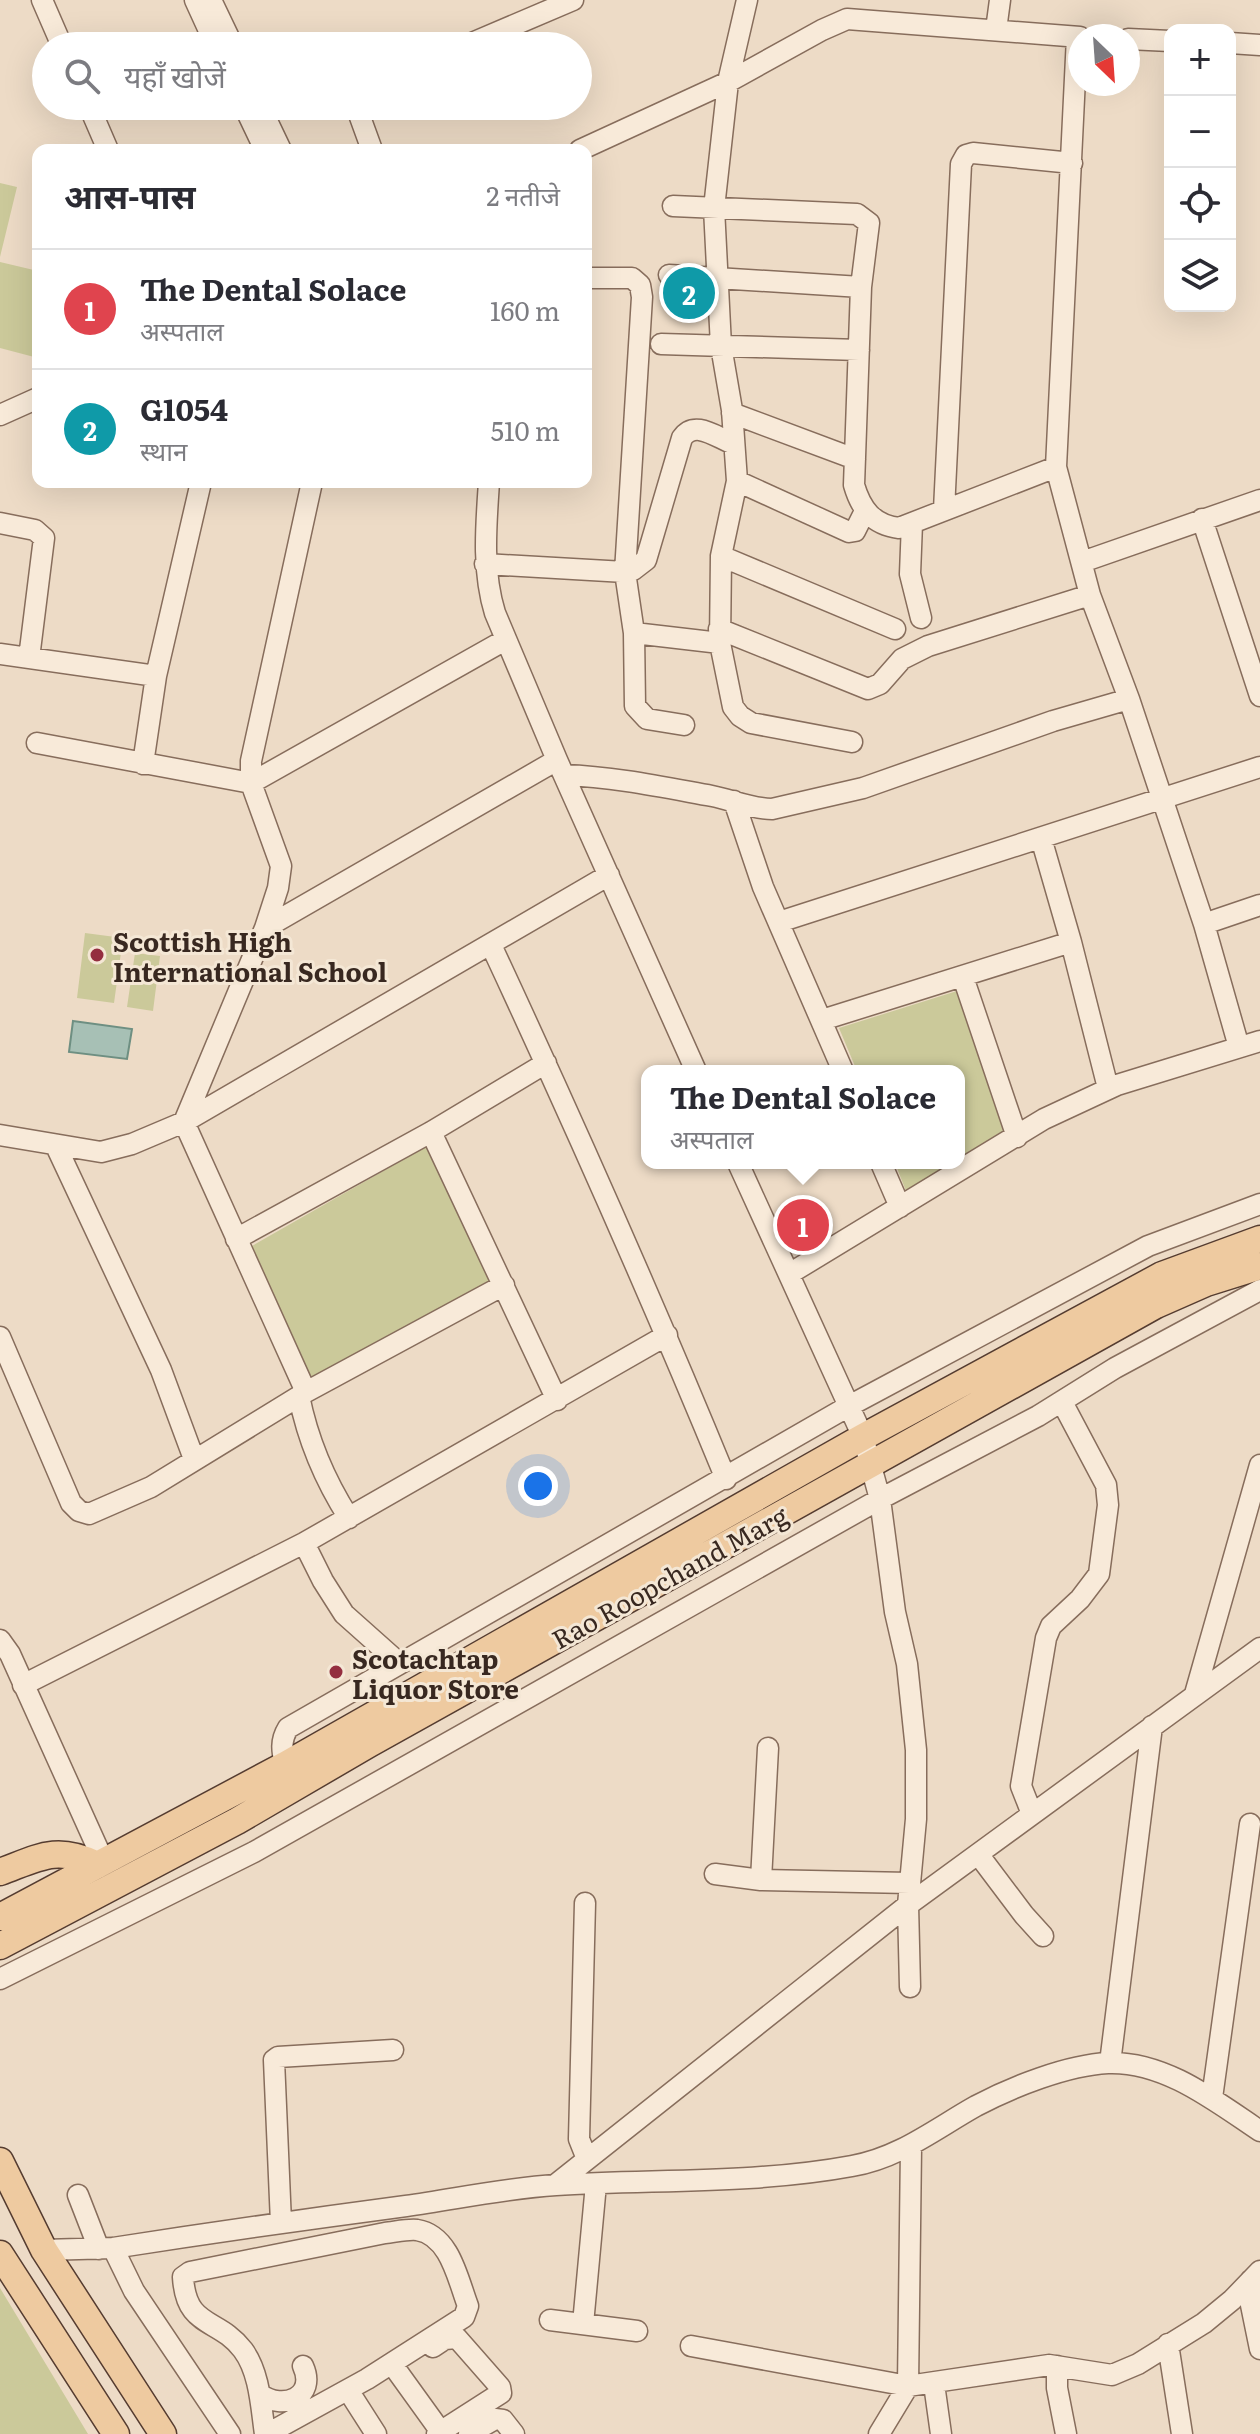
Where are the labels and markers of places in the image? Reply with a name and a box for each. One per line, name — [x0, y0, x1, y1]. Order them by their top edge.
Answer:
pin: 2 — [663, 263, 715, 323]
place label: Scottish High International School — [113, 921, 387, 990]
marker: Scottish High International School — [88, 946, 106, 964]
pin: 1 — [777, 1195, 829, 1255]
place label: Scotachtap Liquor Store — [352, 1638, 519, 1707]
marker: Scotachtap Liquor Store — [327, 1663, 345, 1681]

